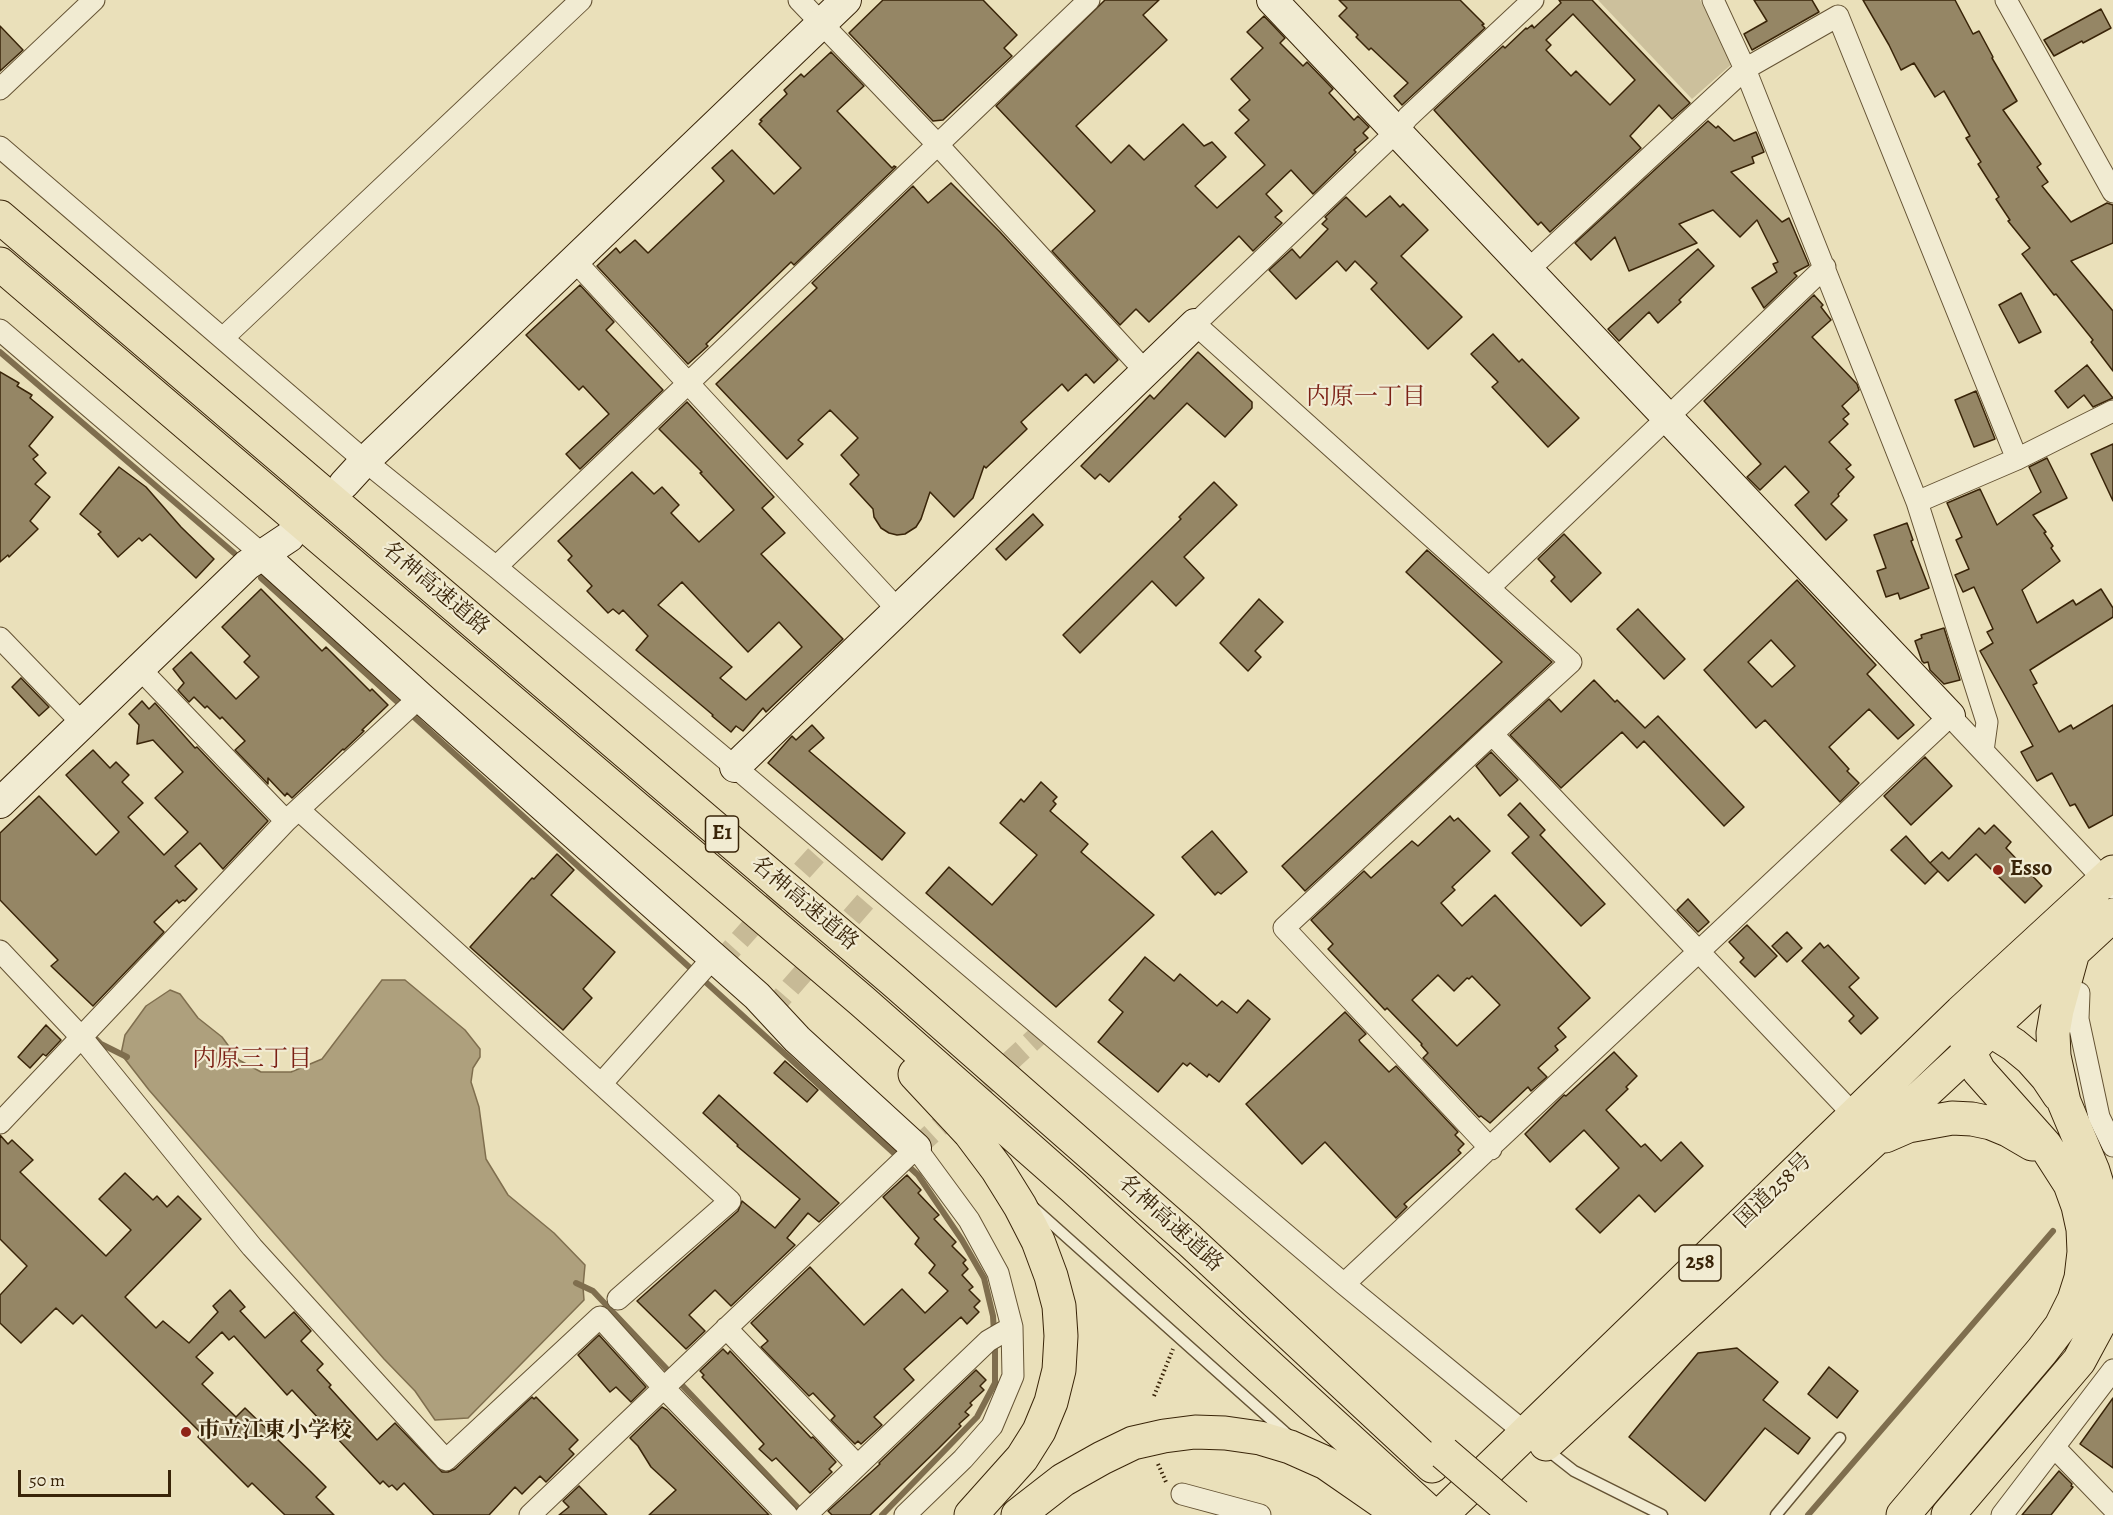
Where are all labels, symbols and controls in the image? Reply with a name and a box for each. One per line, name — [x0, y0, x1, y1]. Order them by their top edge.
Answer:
district label: 内原一丁目 — [1306, 384, 1426, 412]
street label: 名神高速道路 — [376, 536, 494, 642]
road number: E1 — [706, 816, 738, 852]
street label: 名神高速道路 — [745, 851, 863, 957]
place label: Esso — [2010, 857, 2052, 883]
marker: Esso — [1991, 863, 2005, 877]
district label: 内原三丁目 — [192, 1046, 312, 1074]
street label: 国道258号 — [1730, 1148, 1818, 1234]
street label: 名神高速道路 — [1112, 1170, 1228, 1278]
road number: 258 — [1679, 1245, 1721, 1281]
place label: 市立江東小学校 — [198, 1419, 352, 1445]
marker: 市立江東小学校 — [179, 1425, 193, 1439]
scale bar — [21, 1458, 174, 1496]
text: 50 m — [29, 1468, 65, 1492]

